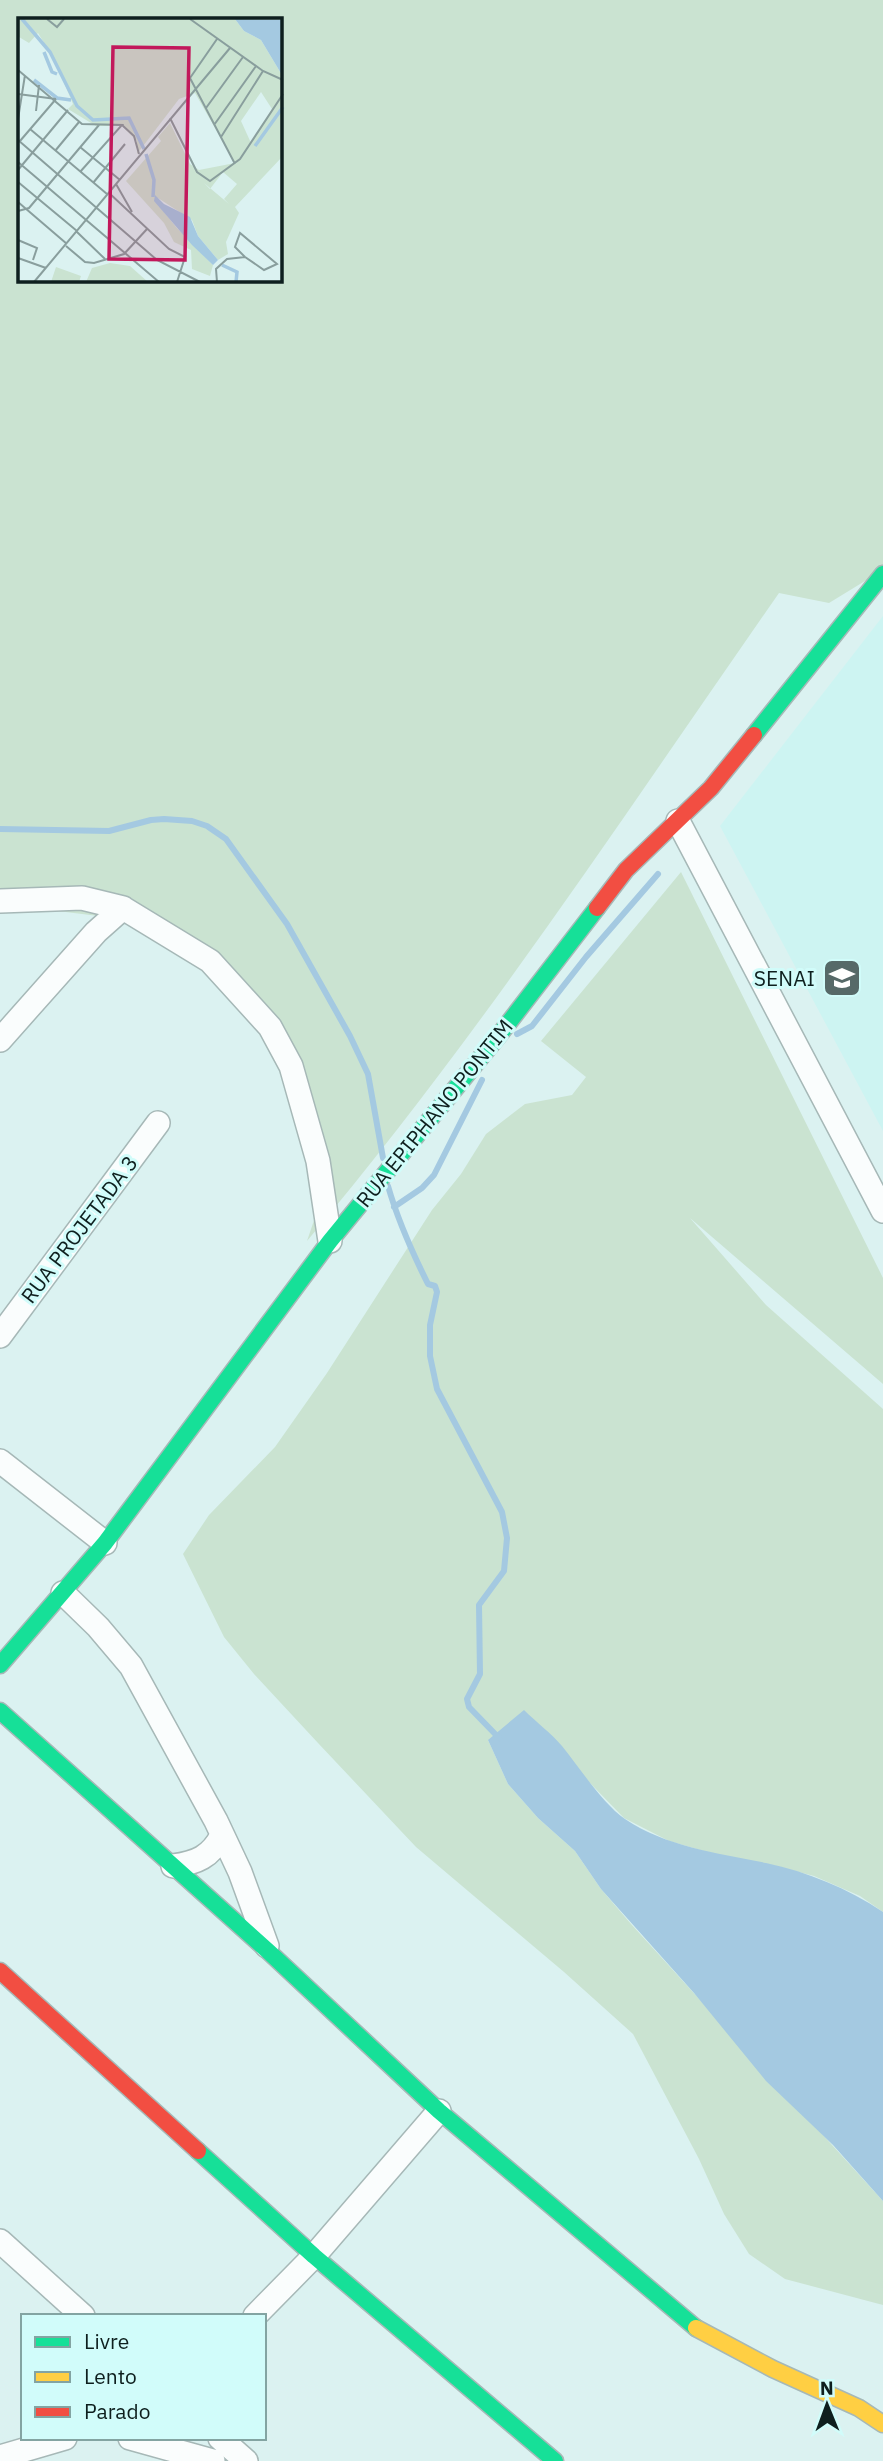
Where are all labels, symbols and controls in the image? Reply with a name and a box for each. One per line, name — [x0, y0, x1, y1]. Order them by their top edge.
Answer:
inset map — [18, 18, 282, 282]
school or university icon: SENAI — [821, 957, 863, 999]
place label: SENAI — [754, 964, 815, 992]
street label: RUA EPIPHANO PONTIM — [349, 1013, 519, 1213]
street label: RUA PROJETADA 3 — [14, 1149, 144, 1309]
legend — [21, 2314, 266, 2440]
text: Livre — [84, 2327, 129, 2355]
text: Lento — [84, 2362, 137, 2390]
north arrow — [792, 2370, 862, 2440]
text: N — [820, 2376, 834, 2400]
text: Parado — [84, 2397, 151, 2425]

